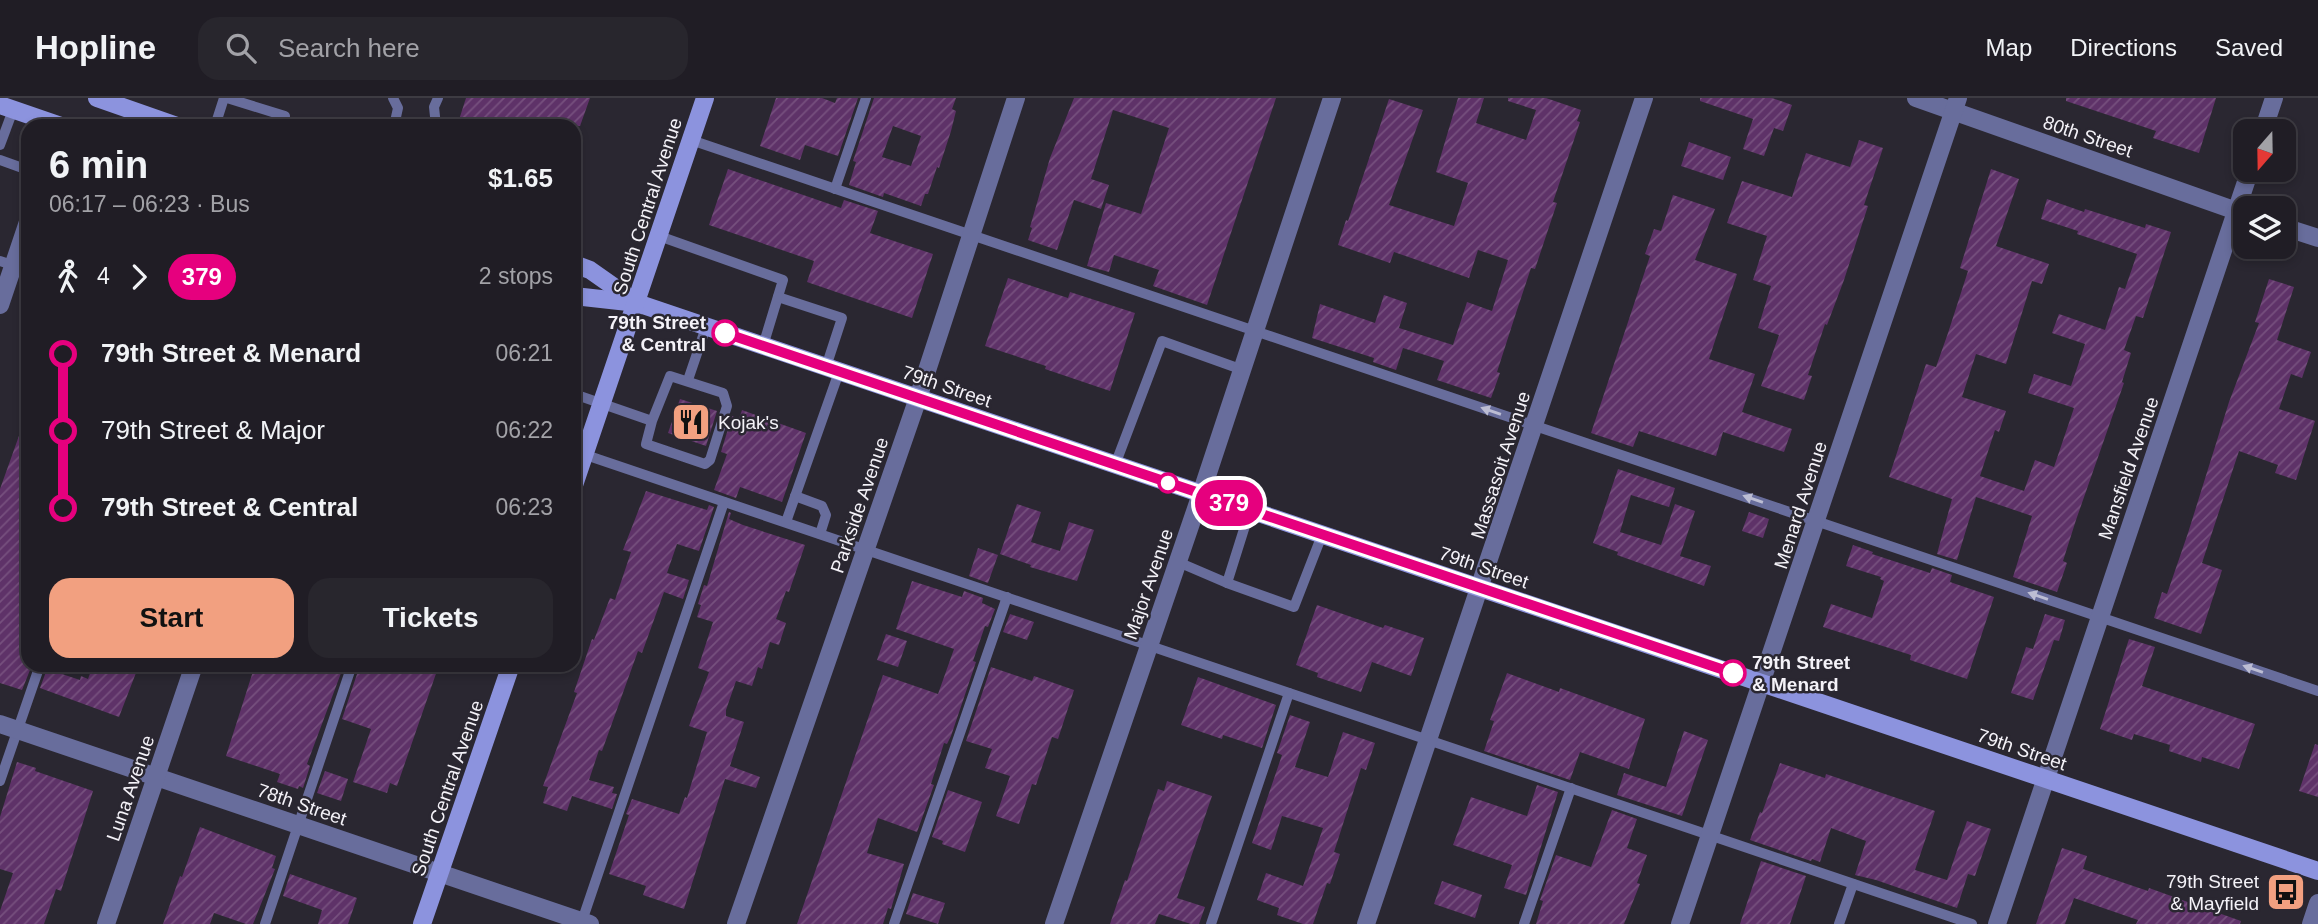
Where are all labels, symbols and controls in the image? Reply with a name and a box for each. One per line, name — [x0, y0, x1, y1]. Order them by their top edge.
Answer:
search box — [198, 17, 688, 80]
text: Hopline — [35, 29, 156, 66]
icon: search — [222, 29, 260, 67]
text: Search here — [278, 33, 420, 63]
text: Map — [1986, 34, 2032, 61]
text: Directions — [2070, 34, 2177, 61]
text: Saved — [2215, 34, 2283, 61]
street label: 80th Street — [2040, 111, 2136, 162]
street label: South Central Avenue — [609, 115, 686, 297]
north arrow — [2233, 119, 2296, 182]
map controls — [2233, 119, 2296, 259]
text: 6 min — [49, 144, 148, 186]
text: $1.65 — [488, 163, 553, 193]
text: 06:17 – 06:23 · Bus — [49, 191, 250, 217]
button: layers — [2233, 196, 2296, 259]
icon: walk — [49, 258, 87, 296]
icon: forward — [120, 258, 158, 296]
text: 4 — [97, 263, 110, 289]
text: 379 — [182, 263, 222, 290]
text: 2 stops — [479, 263, 553, 289]
place label: 79th Street & Central — [608, 312, 707, 355]
marker: 79th Street & Central — [712, 320, 738, 346]
text: 79th Street & Menard — [101, 338, 361, 368]
text: 06:21 — [495, 340, 553, 366]
street label: 79th Street — [899, 361, 995, 412]
street label: Massasoit Avenue — [1467, 389, 1534, 542]
street label: Mansfield Avenue — [2094, 394, 2163, 542]
restaurant icon: Kojak's — [670, 401, 712, 443]
one-way arrow — [1480, 405, 1501, 416]
place label: Kojak's — [718, 412, 779, 433]
text: 79th Street & Major — [101, 415, 325, 445]
text: 06:22 — [495, 417, 553, 443]
street label: Parkside Avenue — [826, 434, 893, 576]
street label: Menard Avenue — [1770, 439, 1831, 572]
unlabelled marker — [1158, 473, 1178, 493]
line badge: 379 — [1189, 480, 1269, 526]
text: 379 — [1209, 489, 1249, 516]
text: 79th Street & Central — [101, 492, 358, 522]
text: 06:23 — [495, 494, 553, 520]
one-way arrow — [1742, 494, 1763, 504]
street label: Major Avenue — [1120, 526, 1177, 642]
street label: 79th Street — [1436, 542, 1532, 593]
button: Start — [49, 578, 294, 658]
button: Tickets — [308, 578, 553, 658]
one-way arrow — [2027, 590, 2048, 601]
place label: 79th Street & Menard — [1752, 652, 1851, 695]
marker: 79th Street & Menard — [1720, 660, 1746, 686]
one-way arrow — [2243, 663, 2264, 674]
street label: South Central Avenue — [408, 698, 487, 879]
street label: 79th Street — [1974, 724, 2070, 775]
street label: Luna Avenue — [103, 732, 158, 844]
street label: 78th Street — [254, 779, 350, 830]
place label: 79th Street & Mayfield — [2166, 871, 2260, 914]
bus stop icon: 79th Street & Mayfield — [2265, 871, 2307, 913]

